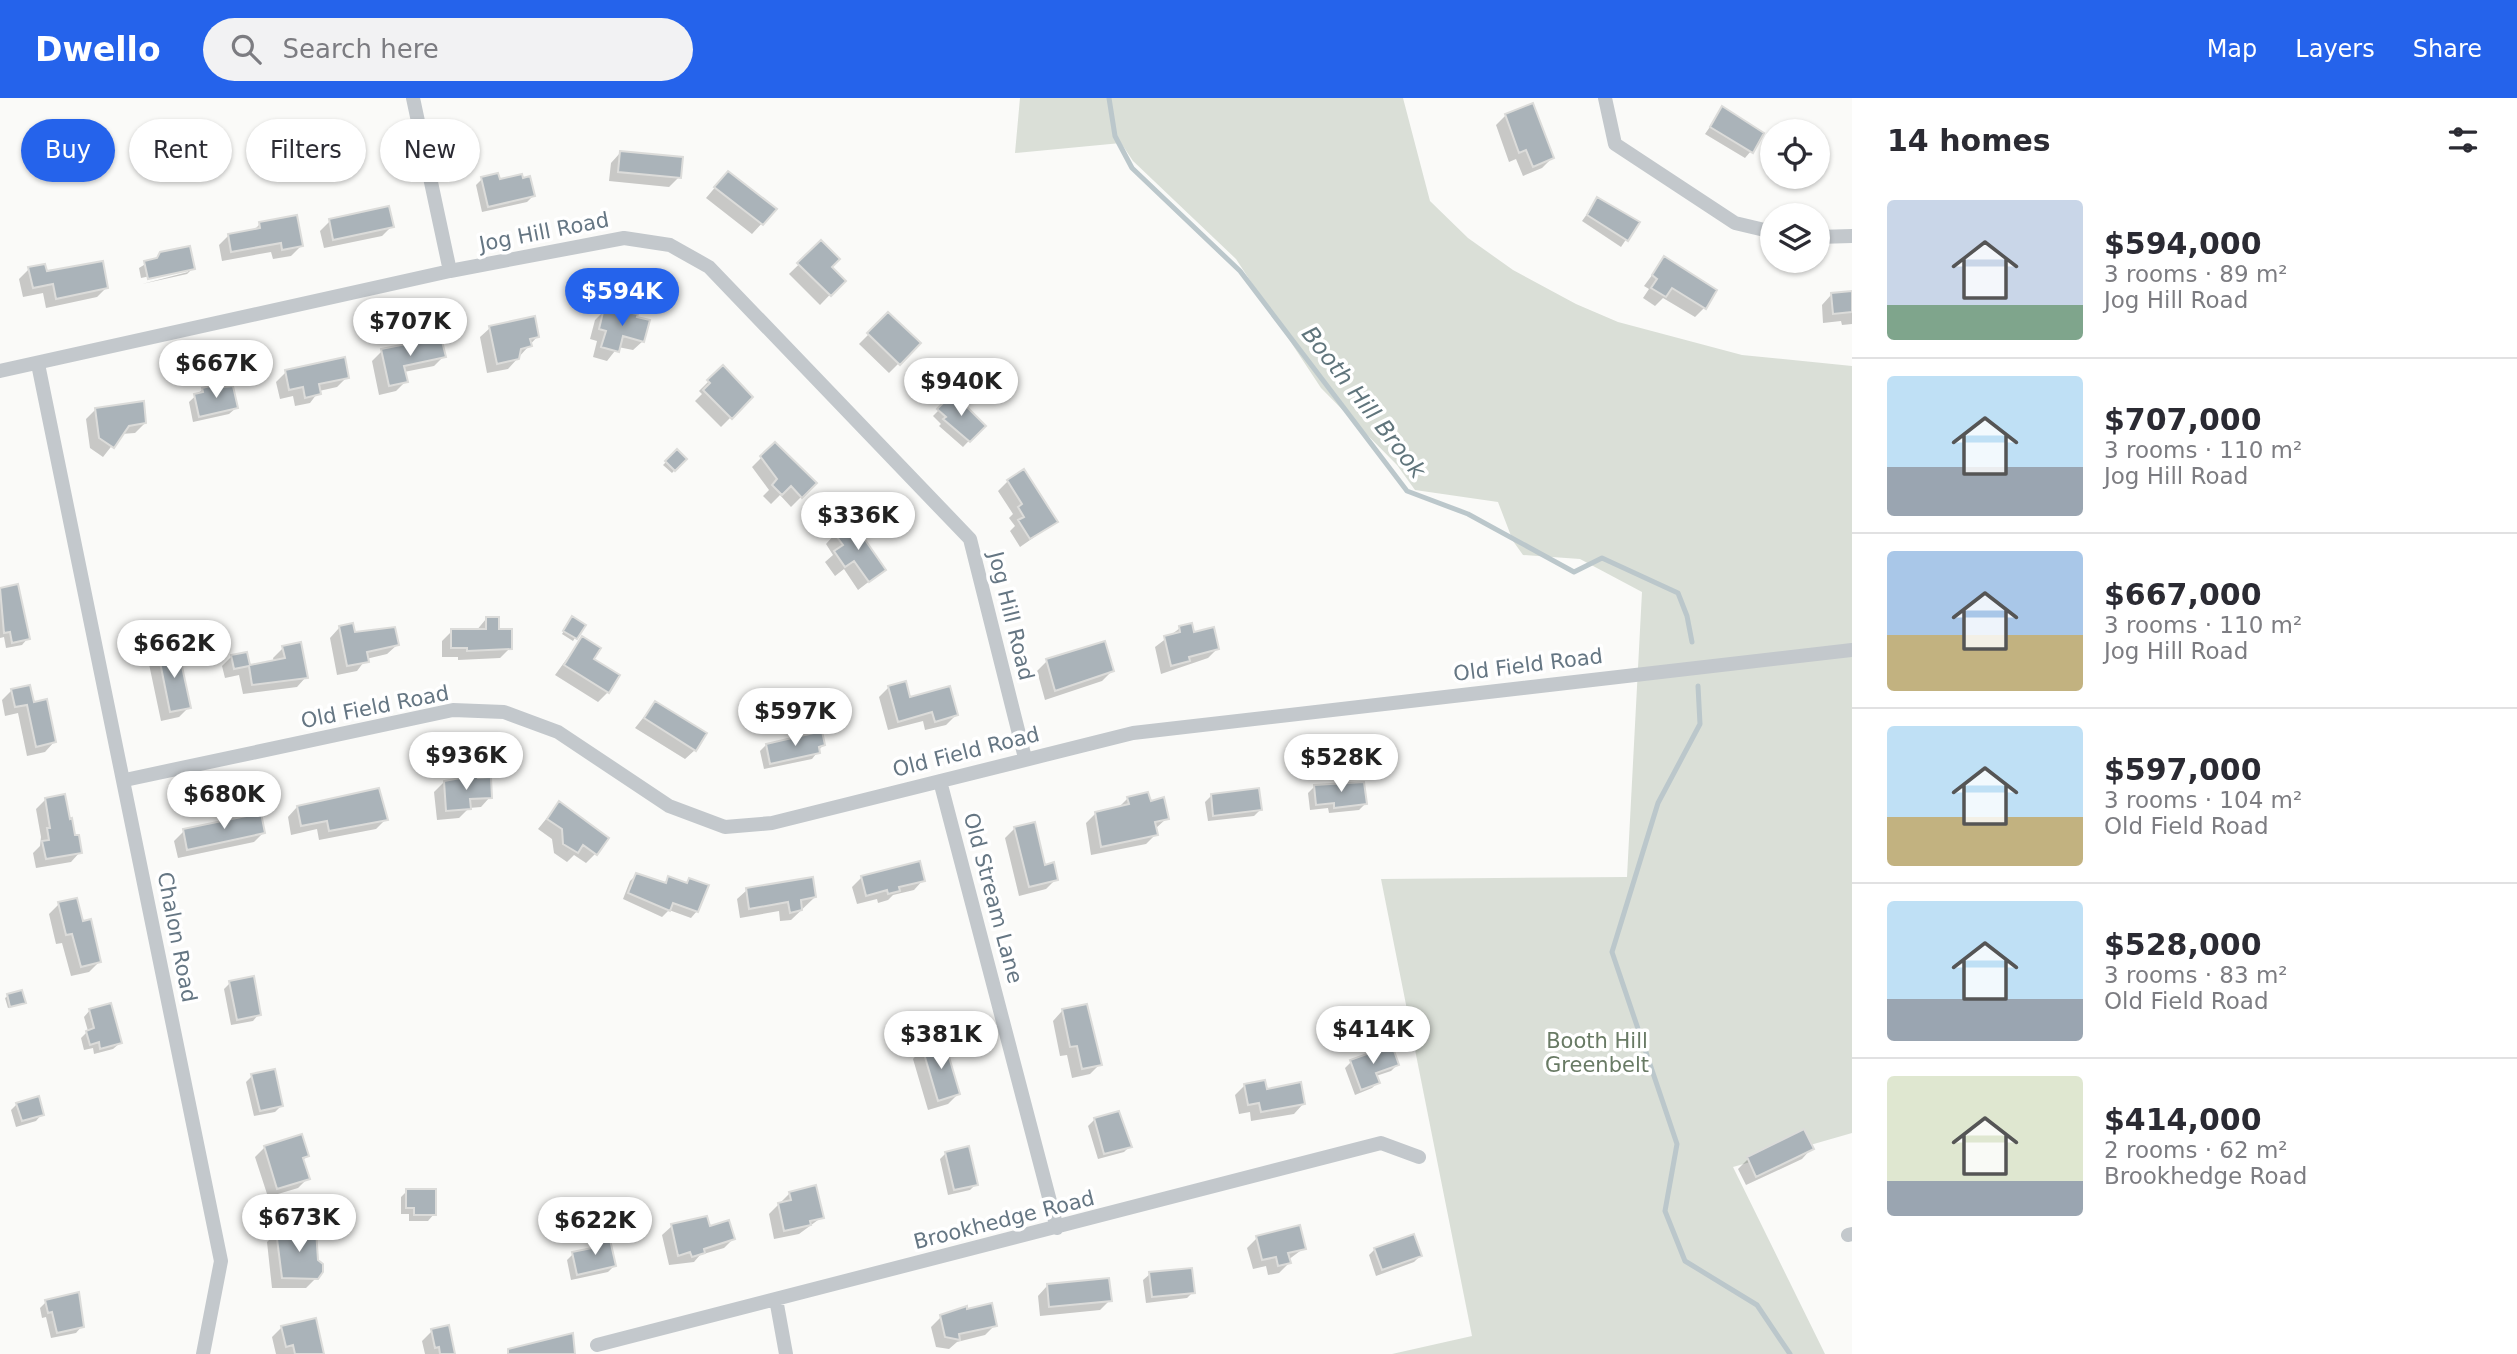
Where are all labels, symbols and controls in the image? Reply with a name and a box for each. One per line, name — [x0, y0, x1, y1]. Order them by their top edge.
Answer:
search box — [203, 18, 693, 81]
text: Dwello — [35, 30, 161, 69]
icon: search — [227, 30, 265, 68]
text: Search here — [283, 34, 439, 64]
text: Map — [2207, 35, 2257, 63]
text: Layers — [2295, 35, 2375, 63]
text: Share — [2413, 35, 2482, 63]
chip: Buy — [21, 119, 115, 182]
chip: Rent — [129, 119, 232, 182]
chip: Filters — [246, 119, 366, 182]
chip: New — [380, 119, 480, 182]
map controls — [1760, 119, 1830, 273]
button: locate — [1760, 119, 1830, 189]
icon: filters — [2444, 121, 2482, 159]
text: 14 homes — [1887, 123, 2051, 158]
button: layers — [1760, 203, 1830, 273]
street label: Jog Hill Road — [475, 208, 611, 257]
text: $594,000 — [2104, 226, 2262, 261]
icon: home — [1943, 228, 2027, 312]
text: 3 rooms · 89 m² — [2104, 261, 2288, 287]
pin: $594K — [573, 268, 671, 328]
text: $594K — [581, 278, 663, 304]
text: Jog Hill Road — [2104, 287, 2248, 313]
pin: $707K — [361, 299, 459, 358]
text: $707K — [369, 308, 451, 334]
water label: Booth Hill Brook — [1297, 321, 1432, 484]
pin: $667K — [167, 341, 265, 400]
text: $667K — [175, 350, 257, 376]
pin: $940K — [912, 358, 1010, 418]
text: $940K — [920, 368, 1002, 394]
text: $707,000 — [2104, 402, 2262, 437]
icon: home — [1943, 404, 2027, 488]
text: 3 rooms · 110 m² — [2104, 437, 2302, 463]
text: Jog Hill Road — [2104, 463, 2248, 489]
pin: $336K — [809, 492, 907, 552]
text: $336K — [817, 502, 899, 528]
street label: Jog Hill Road — [983, 547, 1039, 683]
text: $667,000 — [2104, 577, 2262, 612]
icon: home — [1943, 579, 2027, 663]
text: 3 rooms · 110 m² — [2104, 612, 2302, 638]
pin: $662K — [125, 620, 223, 680]
text: $662K — [133, 630, 215, 656]
text: Jog Hill Road — [2104, 638, 2248, 664]
street label: Old Field Road — [1452, 644, 1604, 686]
street label: Old Field Road — [299, 681, 451, 733]
pin: $597K — [746, 688, 844, 748]
text: $597K — [754, 698, 836, 724]
street label: Old Field Road — [890, 722, 1042, 782]
pin: $936K — [417, 732, 515, 792]
pin: $528K — [1292, 734, 1390, 794]
text: $936K — [425, 742, 507, 768]
text: $528K — [1300, 744, 1382, 770]
text: $597,000 — [2104, 752, 2262, 787]
icon: home — [1943, 754, 2027, 838]
pin: $680K — [175, 772, 273, 831]
text: $680K — [183, 781, 265, 807]
text: 3 rooms · 104 m² — [2104, 787, 2302, 813]
street label: Old Stream Lane — [959, 810, 1027, 986]
text: Old Field Road — [2104, 813, 2269, 839]
street label: Chalon Road — [153, 870, 201, 1004]
text: $528,000 — [2104, 927, 2262, 962]
icon: home — [1943, 929, 2027, 1013]
text: 3 rooms · 83 m² — [2104, 962, 2288, 988]
text: Old Field Road — [2104, 988, 2269, 1014]
pin: $414K — [1324, 1006, 1422, 1066]
pin: $381K — [892, 1012, 990, 1071]
text: $414K — [1332, 1016, 1414, 1042]
text: $381K — [900, 1021, 982, 1047]
park label: Booth Hill Greenbelt — [1545, 1029, 1649, 1077]
text: $414,000 — [2104, 1102, 2262, 1137]
icon: home — [1943, 1104, 2027, 1188]
text: 2 rooms · 62 m² — [2104, 1137, 2288, 1163]
text: Brookhedge Road — [2104, 1163, 2307, 1189]
street label: Brookhedge Road — [911, 1186, 1097, 1254]
pin: $673K — [250, 1194, 348, 1254]
pin: $622K — [546, 1198, 644, 1257]
text: $673K — [258, 1204, 340, 1230]
text: $622K — [554, 1207, 636, 1233]

